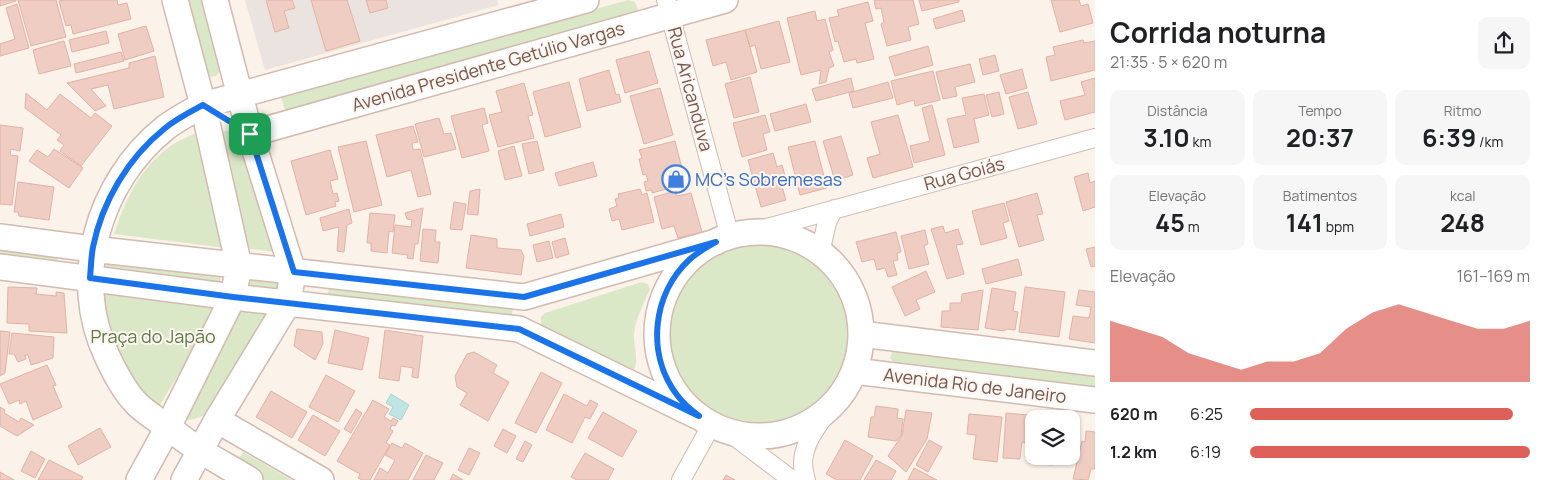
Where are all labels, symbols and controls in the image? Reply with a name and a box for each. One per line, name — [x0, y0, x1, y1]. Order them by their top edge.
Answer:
text: Corrida noturna — [1110, 13, 1326, 51]
street label: Avenida Presidente Getúlio Vargas — [349, 15, 627, 117]
button: share — [1478, 17, 1530, 69]
street label: Rua Aricanduva — [663, 24, 719, 154]
text: 21:35 · 5 × 620 m — [1110, 51, 1227, 73]
text: Distância — [1147, 101, 1207, 120]
text: Tempo — [1298, 101, 1342, 120]
text: Ritmo — [1444, 101, 1482, 120]
pin — [229, 113, 271, 155]
icon: arrive — [236, 120, 264, 148]
text: 3.10 — [1143, 120, 1190, 155]
text: 20:37 — [1286, 120, 1354, 155]
text: 6:39 — [1422, 120, 1476, 155]
text: km — [1190, 132, 1211, 151]
text: /km — [1476, 132, 1503, 151]
street label: Rua Goiás — [921, 151, 1007, 195]
shop icon: MC’s Sobremesas — [661, 164, 691, 194]
place label: MC’s Sobremesas — [695, 167, 842, 191]
text: Elevação — [1149, 186, 1206, 205]
text: Batimentos — [1283, 186, 1357, 205]
text: kcal — [1450, 186, 1475, 205]
text: 45 — [1155, 205, 1185, 240]
text: 141 — [1286, 205, 1323, 240]
text: 248 — [1440, 205, 1485, 240]
text: m — [1185, 217, 1200, 236]
text: bpm — [1323, 217, 1354, 236]
text: Elevação — [1110, 265, 1176, 287]
text: 161–169 m — [1457, 265, 1530, 287]
park label: Praça do Japão — [90, 324, 216, 348]
street label: Avenida Rio de Janeiro — [882, 362, 1068, 408]
text: 620 m — [1110, 403, 1158, 425]
text: 6:25 — [1190, 403, 1223, 425]
map controls — [1025, 410, 1080, 465]
button: layers — [1025, 410, 1080, 465]
text: 1.2 km — [1110, 441, 1157, 463]
text: 6:19 — [1190, 441, 1221, 463]

